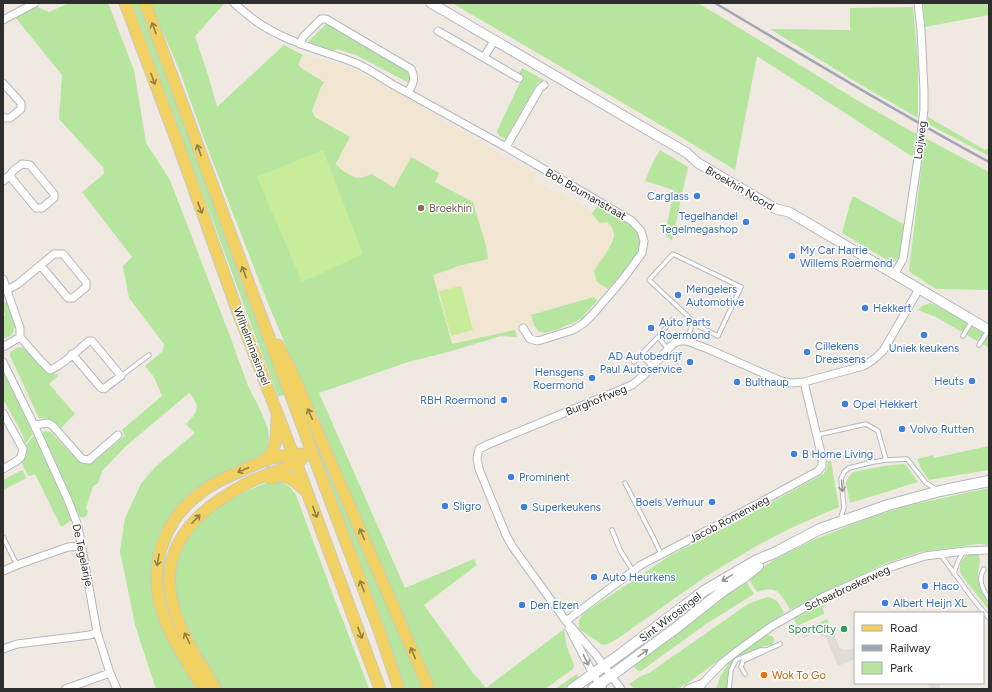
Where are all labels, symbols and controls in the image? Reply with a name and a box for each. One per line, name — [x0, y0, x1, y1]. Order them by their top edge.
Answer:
one-way arrow — [150, 22, 158, 34]
one-way arrow — [150, 72, 158, 84]
street label: Loijweg — [912, 120, 929, 160]
one-way arrow — [195, 144, 203, 156]
street label: Broekhin Noord — [703, 164, 776, 213]
street label: Bob Boumanstraat — [543, 166, 628, 223]
place label: Carglass — [647, 190, 689, 203]
marker: Carglass — [692, 191, 702, 201]
one-way arrow — [197, 202, 205, 214]
place label: Broekhin — [429, 202, 472, 215]
marker: Broekhin — [416, 203, 426, 213]
place label: Tegelhandel Tegelmegashop — [660, 210, 738, 236]
marker: Tegelhandel Tegelmegashop — [741, 217, 751, 227]
place label: My Car Harrie Willems Roermond — [800, 244, 892, 270]
marker: My Car Harrie Willems Roermond — [787, 251, 797, 261]
one-way arrow — [240, 266, 248, 278]
place label: Mengelers Automotive — [686, 283, 744, 309]
marker: Mengelers Automotive — [673, 290, 683, 300]
place label: Hekkert — [873, 302, 912, 315]
marker: Hekkert — [860, 303, 870, 313]
street label: Wilhelminasingel — [231, 305, 272, 387]
place label: Auto Parts Roermond — [659, 316, 711, 342]
marker: Auto Parts Roermond — [646, 323, 656, 333]
marker: Uniek keukens — [919, 330, 929, 340]
place label: Cillekens Dreessens — [815, 340, 866, 366]
place label: Uniek keukens — [889, 342, 959, 355]
marker: Cillekens Dreessens — [802, 347, 812, 357]
place label: AD Autobedrijf Paul Autoservice — [600, 350, 683, 376]
marker: AD Autobedrijf Paul Autoservice — [685, 357, 695, 367]
place label: Hensgens Roermond — [533, 366, 584, 392]
marker: Hensgens Roermond — [587, 373, 597, 383]
place label: Heuts — [934, 375, 964, 388]
place label: Bulthaup — [745, 376, 789, 389]
marker: Heuts — [967, 376, 977, 386]
marker: Bulthaup — [732, 377, 742, 387]
street label: Burghoffweg — [564, 382, 629, 419]
place label: RBH Roermond — [420, 394, 496, 407]
marker: RBH Roermond — [499, 395, 509, 405]
place label: Opel Hekkert — [853, 398, 918, 411]
marker: Opel Hekkert — [840, 399, 850, 409]
one-way arrow — [306, 409, 313, 421]
place label: Volvo Rutten — [910, 423, 974, 436]
marker: Volvo Rutten — [897, 424, 907, 434]
place label: B Home Living — [802, 448, 873, 461]
marker: B Home Living — [789, 449, 799, 459]
one-way arrow — [237, 467, 249, 474]
place label: Prominent — [519, 471, 570, 484]
marker: Prominent — [506, 472, 516, 482]
one-way arrow — [838, 479, 845, 492]
street label: Jacob Romenweg — [687, 493, 771, 546]
place label: Boels Verhuur — [636, 496, 704, 509]
marker: Boels Verhuur — [707, 497, 717, 507]
place label: Sligro — [453, 500, 481, 513]
marker: Sligro — [440, 501, 450, 511]
place label: Superkeukens — [532, 501, 601, 514]
marker: Superkeukens — [519, 502, 529, 512]
one-way arrow — [311, 505, 319, 517]
one-way arrow — [191, 514, 201, 524]
street label: De Tegelarije — [70, 523, 95, 587]
one-way arrow — [357, 528, 365, 540]
one-way arrow — [154, 553, 162, 566]
street label: Schaarbroekerweg — [803, 563, 892, 614]
place label: Auto Heurkens — [602, 571, 675, 584]
marker: Auto Heurkens — [589, 572, 599, 582]
one-way arrow — [721, 574, 733, 582]
one-way arrow — [358, 580, 366, 592]
place label: Haco — [933, 580, 959, 593]
marker: Haco — [920, 581, 930, 591]
street label: Sint Wirosingel — [637, 590, 704, 645]
place label: Albert Heijn XL — [893, 597, 967, 610]
marker: Albert Heijn XL — [880, 598, 890, 608]
place label: Den Elzen — [530, 599, 579, 612]
marker: Den Elzen — [517, 600, 527, 610]
legend — [854, 612, 984, 684]
text: Road — [890, 621, 918, 635]
place label: SportCity — [788, 623, 836, 636]
marker: SportCity — [839, 624, 849, 634]
one-way arrow — [357, 627, 365, 639]
one-way arrow — [183, 633, 190, 645]
text: Railway — [890, 641, 931, 655]
one-way arrow — [409, 648, 416, 660]
one-way arrow — [638, 649, 649, 657]
one-way arrow — [583, 654, 590, 666]
text: Park — [890, 661, 913, 675]
place label: Wok To Go — [772, 669, 826, 682]
marker: Wok To Go — [759, 670, 769, 680]

